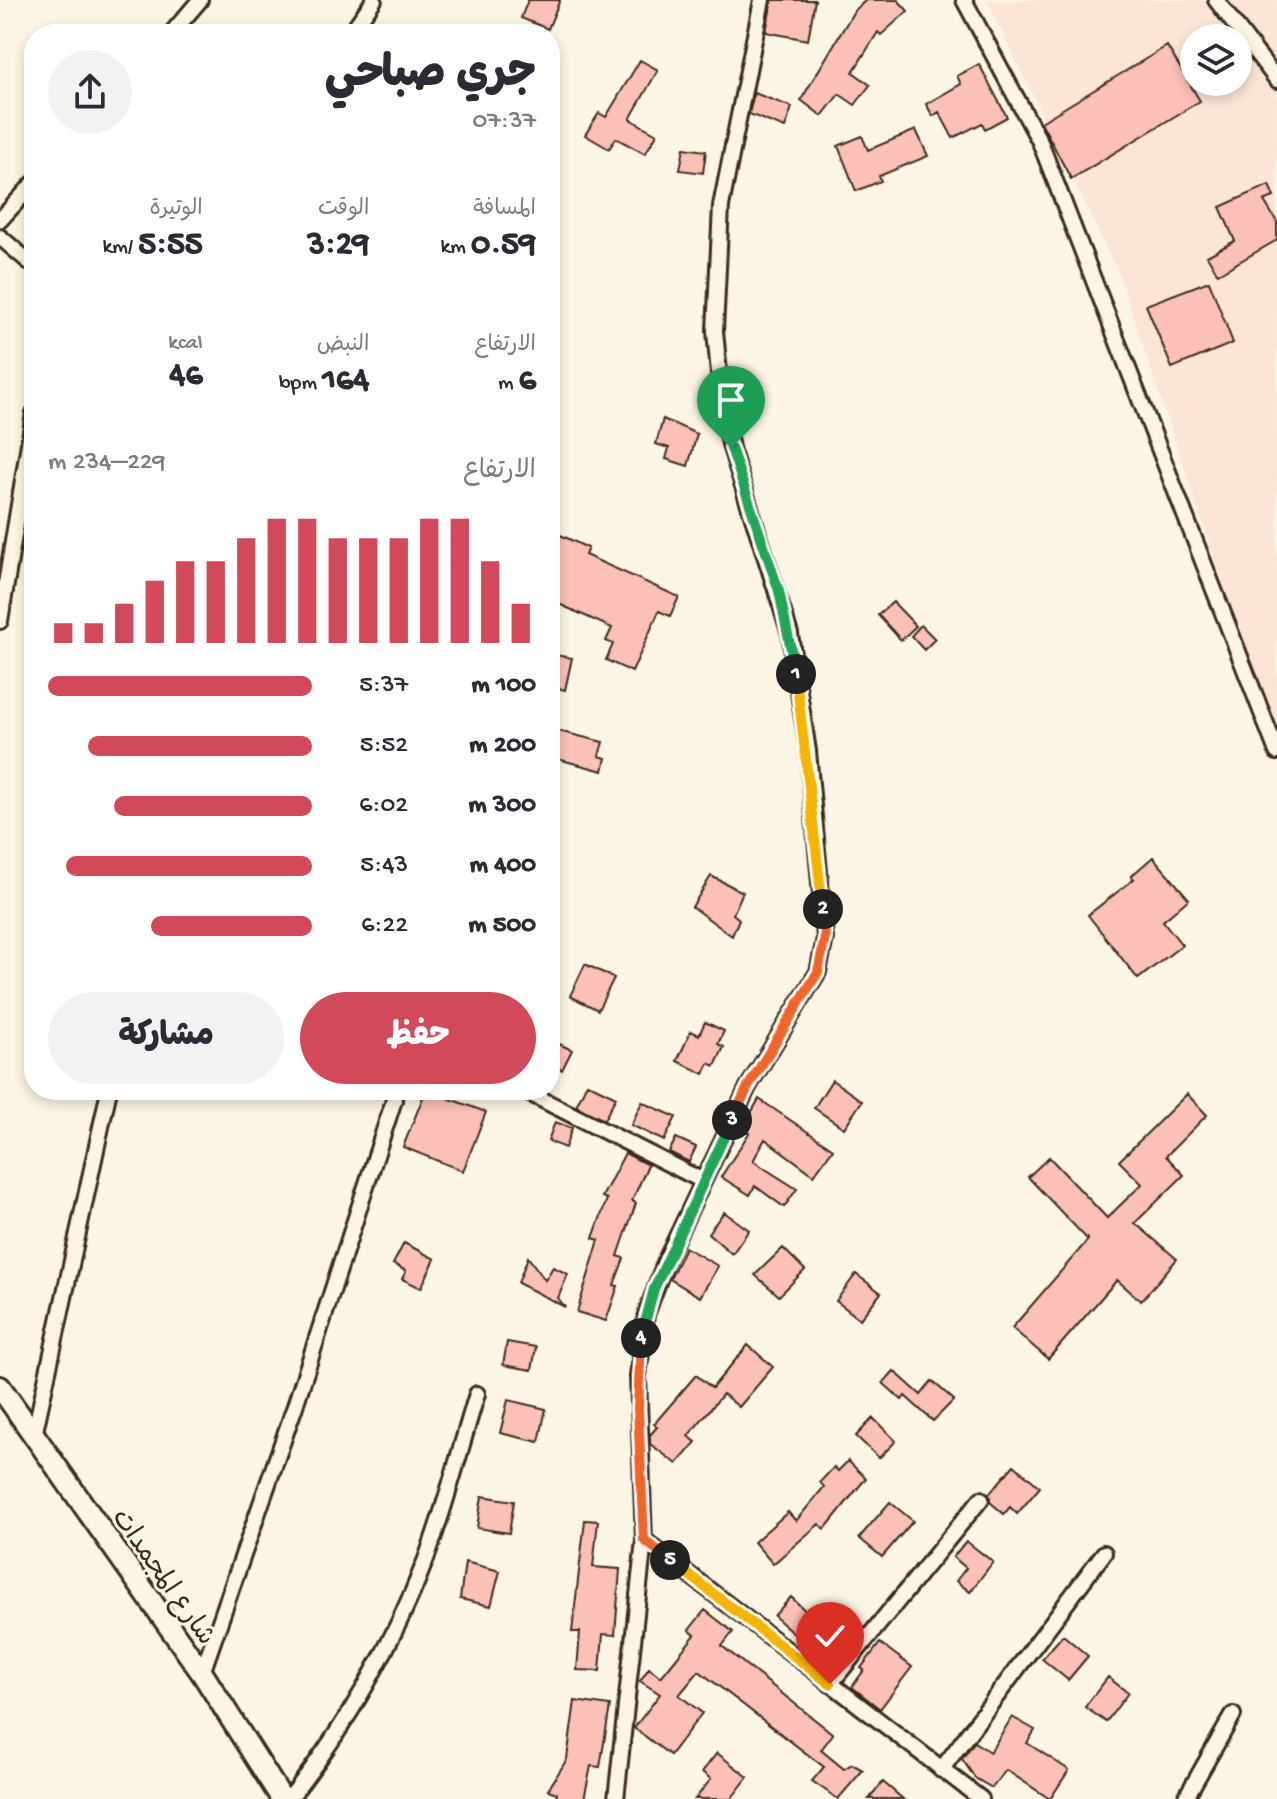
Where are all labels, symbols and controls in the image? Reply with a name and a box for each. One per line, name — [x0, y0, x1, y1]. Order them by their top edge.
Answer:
map controls — [1180, 24, 1252, 96]
button: layers — [1180, 24, 1252, 96]
button: share — [48, 50, 132, 134]
text: جري صباحي — [325, 51, 536, 103]
text: 07:37 — [473, 107, 536, 138]
text: الوتيرة — [150, 197, 203, 223]
text: الوقت — [318, 197, 369, 223]
text: المسافة — [473, 197, 536, 223]
text: 5:55 — [138, 226, 203, 266]
text: 3:29 — [307, 226, 369, 266]
text: 0.59 — [471, 226, 536, 266]
text: /km — [102, 235, 138, 261]
text: km — [440, 235, 471, 261]
text: kcal — [168, 331, 203, 357]
text: النبض — [317, 333, 369, 359]
text: الارتفاع — [474, 333, 536, 359]
text: 46 — [169, 357, 203, 397]
text: 164 — [322, 362, 369, 402]
text: 6 — [519, 362, 536, 402]
pin — [697, 366, 765, 448]
text: bpm — [279, 371, 322, 397]
text: m — [498, 371, 519, 397]
icon: arrive — [709, 378, 753, 422]
text: 229–234 m — [48, 448, 166, 479]
text: الارتفاع — [463, 457, 536, 488]
pin: 1 — [776, 654, 816, 694]
text: 1 — [792, 661, 800, 687]
text: 5:37 — [359, 671, 408, 702]
text: 100 m — [471, 671, 536, 702]
text: 5:52 — [360, 731, 408, 762]
text: 200 m — [469, 731, 536, 762]
text: 6:02 — [359, 791, 408, 822]
text: 300 m — [468, 791, 536, 822]
text: 5:43 — [360, 851, 408, 882]
text: 400 m — [470, 851, 536, 882]
pin: 2 — [803, 889, 843, 929]
text: 2 — [818, 896, 828, 922]
text: 6:22 — [361, 911, 408, 942]
text: 500 m — [468, 911, 536, 942]
button: مشاركة — [48, 992, 284, 1084]
button: حفظ — [300, 992, 536, 1084]
pin: 3 — [712, 1100, 752, 1140]
text: 3 — [726, 1107, 738, 1133]
pin: 4 — [621, 1318, 661, 1358]
text: 4 — [636, 1325, 646, 1351]
street label: شارع المجمدات — [103, 1505, 220, 1653]
pin: 5 — [650, 1540, 690, 1580]
text: 5 — [664, 1547, 676, 1573]
pin — [796, 1602, 864, 1684]
icon: check — [808, 1614, 852, 1658]

